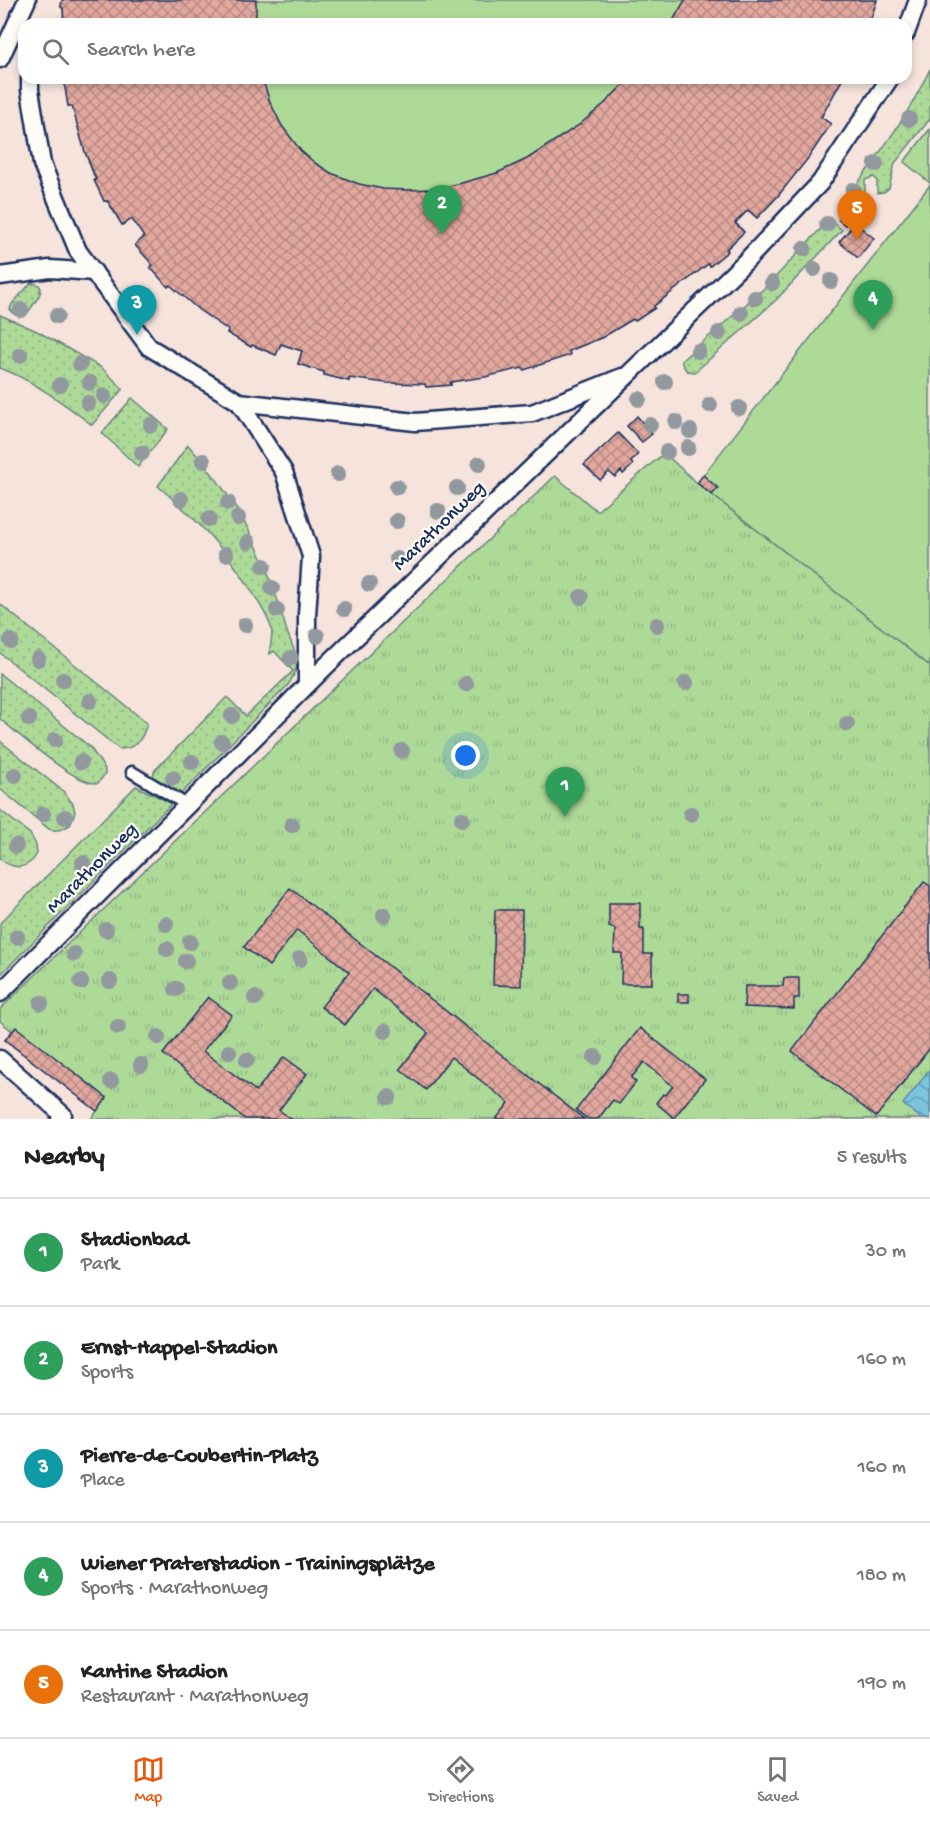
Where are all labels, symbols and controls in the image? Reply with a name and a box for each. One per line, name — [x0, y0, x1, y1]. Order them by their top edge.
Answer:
search box — [18, 18, 912, 84]
icon: search — [39, 35, 72, 68]
text: Search here — [87, 38, 195, 64]
pin: 2 — [422, 186, 462, 235]
pin: 5 — [838, 190, 876, 240]
pin: 4 — [854, 280, 892, 330]
pin: 3 — [118, 286, 156, 335]
street label: Marathonweg — [389, 477, 491, 577]
your location — [451, 741, 480, 770]
pin: 1 — [546, 768, 584, 817]
street label: Marathonweg — [43, 819, 143, 919]
text: Nearby — [24, 1143, 105, 1174]
text: 5 results — [837, 1147, 906, 1170]
text: Stadionbad — [81, 1228, 189, 1254]
text: 1 — [39, 1241, 48, 1264]
text: 30 m — [865, 1241, 906, 1264]
text: Park — [81, 1254, 119, 1277]
text: Ernst-Happel-Stadion — [81, 1336, 277, 1362]
text: 2 — [39, 1349, 48, 1372]
text: 160 m — [857, 1349, 906, 1372]
text: Sports — [81, 1362, 133, 1385]
text: Pierre-de-Coubertin-Platz — [81, 1444, 318, 1470]
text: 3 — [38, 1457, 49, 1480]
text: 160 m — [857, 1457, 906, 1480]
text: Place — [81, 1470, 125, 1493]
text: Wiener Praterstadion - Trainingsplätze — [81, 1552, 435, 1578]
text: 4 — [39, 1565, 48, 1588]
text: 180 m — [857, 1565, 906, 1588]
text: Sports · Marathonweg — [81, 1578, 268, 1601]
text: Kantine Stadion — [81, 1660, 227, 1686]
text: 5 — [38, 1673, 49, 1696]
text: 190 m — [858, 1673, 906, 1696]
text: Restaurant · Marathonweg — [81, 1686, 309, 1709]
tab: Map — [132, 1753, 165, 1808]
tab: Directions — [428, 1753, 494, 1808]
tab: Saved — [757, 1753, 798, 1808]

